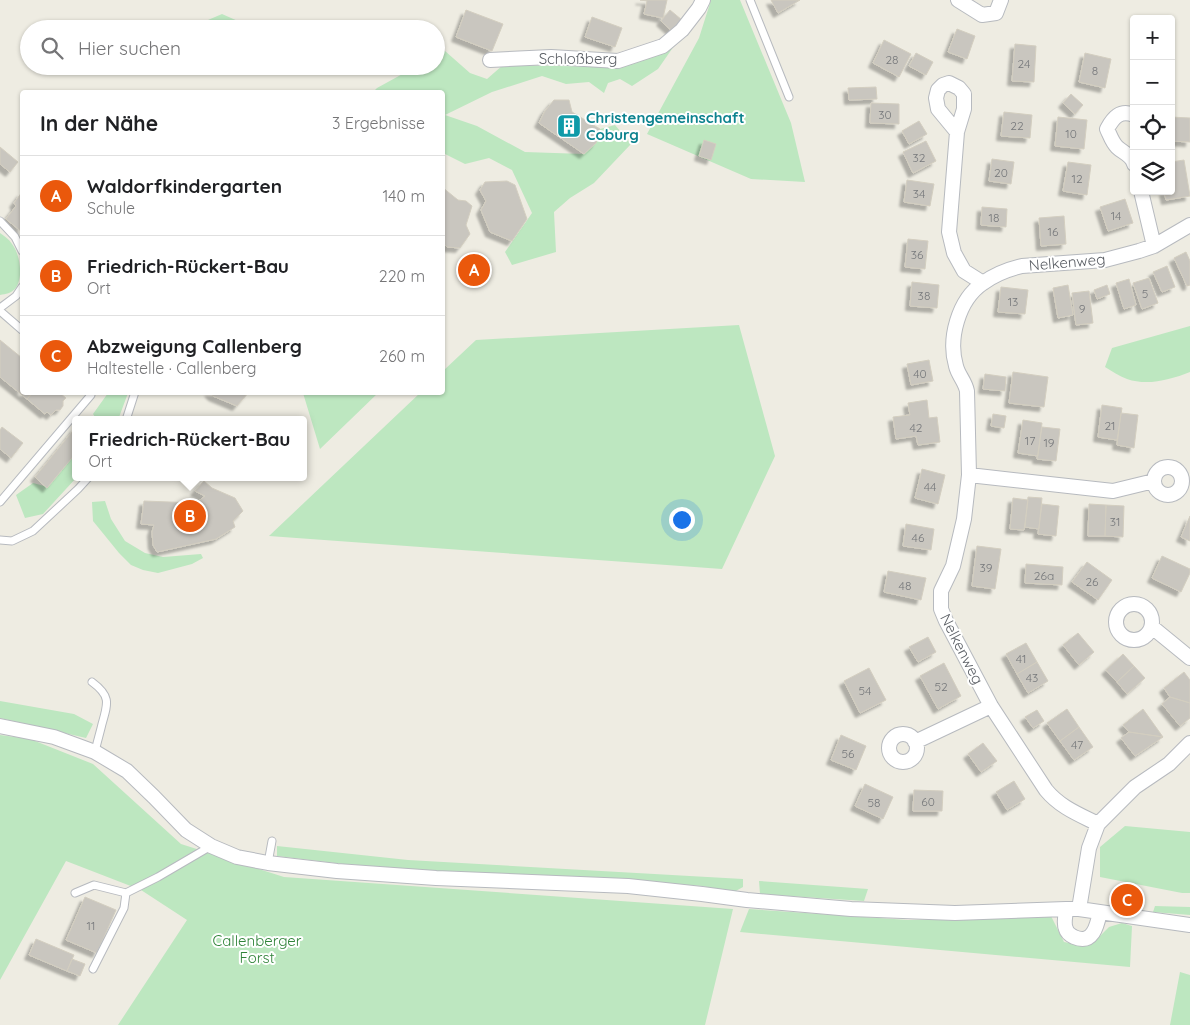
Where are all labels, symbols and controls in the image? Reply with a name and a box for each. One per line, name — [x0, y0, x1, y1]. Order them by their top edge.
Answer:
map controls — [1130, 15, 1175, 195]
button: + — [1130, 15, 1175, 60]
search box — [20, 20, 445, 75]
icon: search — [38, 34, 66, 62]
text: Hier suchen — [78, 36, 181, 60]
street label: Schloßberg — [539, 49, 617, 68]
house number: 28 — [885, 52, 899, 67]
house number: 24 — [1018, 56, 1030, 71]
button: − — [1130, 60, 1175, 105]
house number: 8 — [1092, 63, 1098, 78]
button: locate — [1130, 105, 1175, 150]
house number: 30 — [878, 107, 892, 122]
place label: Christengemeinschaft Coburg — [586, 108, 745, 144]
text: In der Nähe — [40, 110, 158, 136]
text: 3 Ergebnisse — [332, 113, 425, 133]
building icon: Christengemeinschaft Coburg — [556, 113, 582, 139]
house number: 22 — [1010, 118, 1024, 133]
house number: 10 — [1065, 126, 1077, 141]
house number: 32 — [913, 150, 926, 165]
button: layers — [1130, 150, 1175, 195]
house number: 20 — [994, 165, 1008, 180]
house number: 12 — [1071, 171, 1083, 186]
text: Waldorfkindergarten — [87, 174, 282, 198]
text: A — [51, 186, 61, 206]
text: 140 m — [382, 186, 425, 206]
house number: 34 — [913, 186, 925, 201]
text: Schule — [87, 198, 135, 218]
house number: 14 — [1111, 208, 1121, 223]
house number: 18 — [989, 210, 999, 225]
house number: 16 — [1048, 224, 1059, 239]
house number: 36 — [911, 247, 924, 262]
street label: Nelkenweg — [1028, 249, 1106, 275]
pin: A — [458, 251, 490, 289]
text: Friedrich-Rückert-Bau — [87, 254, 289, 278]
text: B — [51, 266, 61, 286]
text: 220 m — [379, 266, 425, 286]
text: Ort — [87, 278, 111, 298]
house number: 5 — [1142, 286, 1148, 301]
house number: 38 — [918, 288, 930, 303]
house number: 13 — [1008, 294, 1018, 309]
house number: 9 — [1079, 301, 1086, 316]
text: Abzweigung Callenberg — [87, 334, 302, 358]
text: C — [51, 346, 61, 366]
text: 260 m — [379, 346, 425, 366]
text: Haltestelle · Callenberg — [87, 358, 257, 378]
house number: 40 — [913, 366, 927, 381]
popup — [72, 416, 307, 481]
house number: 21 — [1104, 418, 1116, 433]
house number: 42 — [910, 420, 923, 435]
text: Friedrich-Rückert-Bau — [88, 427, 291, 451]
house number: 17 — [1025, 433, 1035, 448]
house number: 19 — [1043, 435, 1055, 450]
text: Ort — [88, 451, 112, 471]
house number: 44 — [924, 479, 936, 494]
pin: B — [174, 497, 206, 535]
your location — [669, 507, 695, 533]
house number: 31 — [1110, 514, 1120, 529]
house number: 46 — [912, 530, 925, 545]
house number: 39 — [980, 560, 993, 575]
house number: 26a — [1034, 568, 1054, 583]
house number: 26 — [1085, 574, 1099, 589]
house number: 48 — [899, 578, 911, 593]
street label: Nelkenweg — [936, 611, 988, 687]
house number: 41 — [1016, 651, 1026, 666]
house number: 43 — [1026, 670, 1038, 685]
house number: 52 — [934, 679, 948, 694]
house number: 54 — [859, 683, 871, 698]
house number: 47 — [1071, 737, 1083, 752]
house number: 56 — [842, 746, 855, 761]
house number: 60 — [921, 794, 935, 809]
house number: 58 — [867, 795, 881, 810]
pin: C — [1111, 881, 1143, 919]
house number: 11 — [87, 918, 95, 933]
park label: Callenberger Forst — [212, 931, 302, 967]

